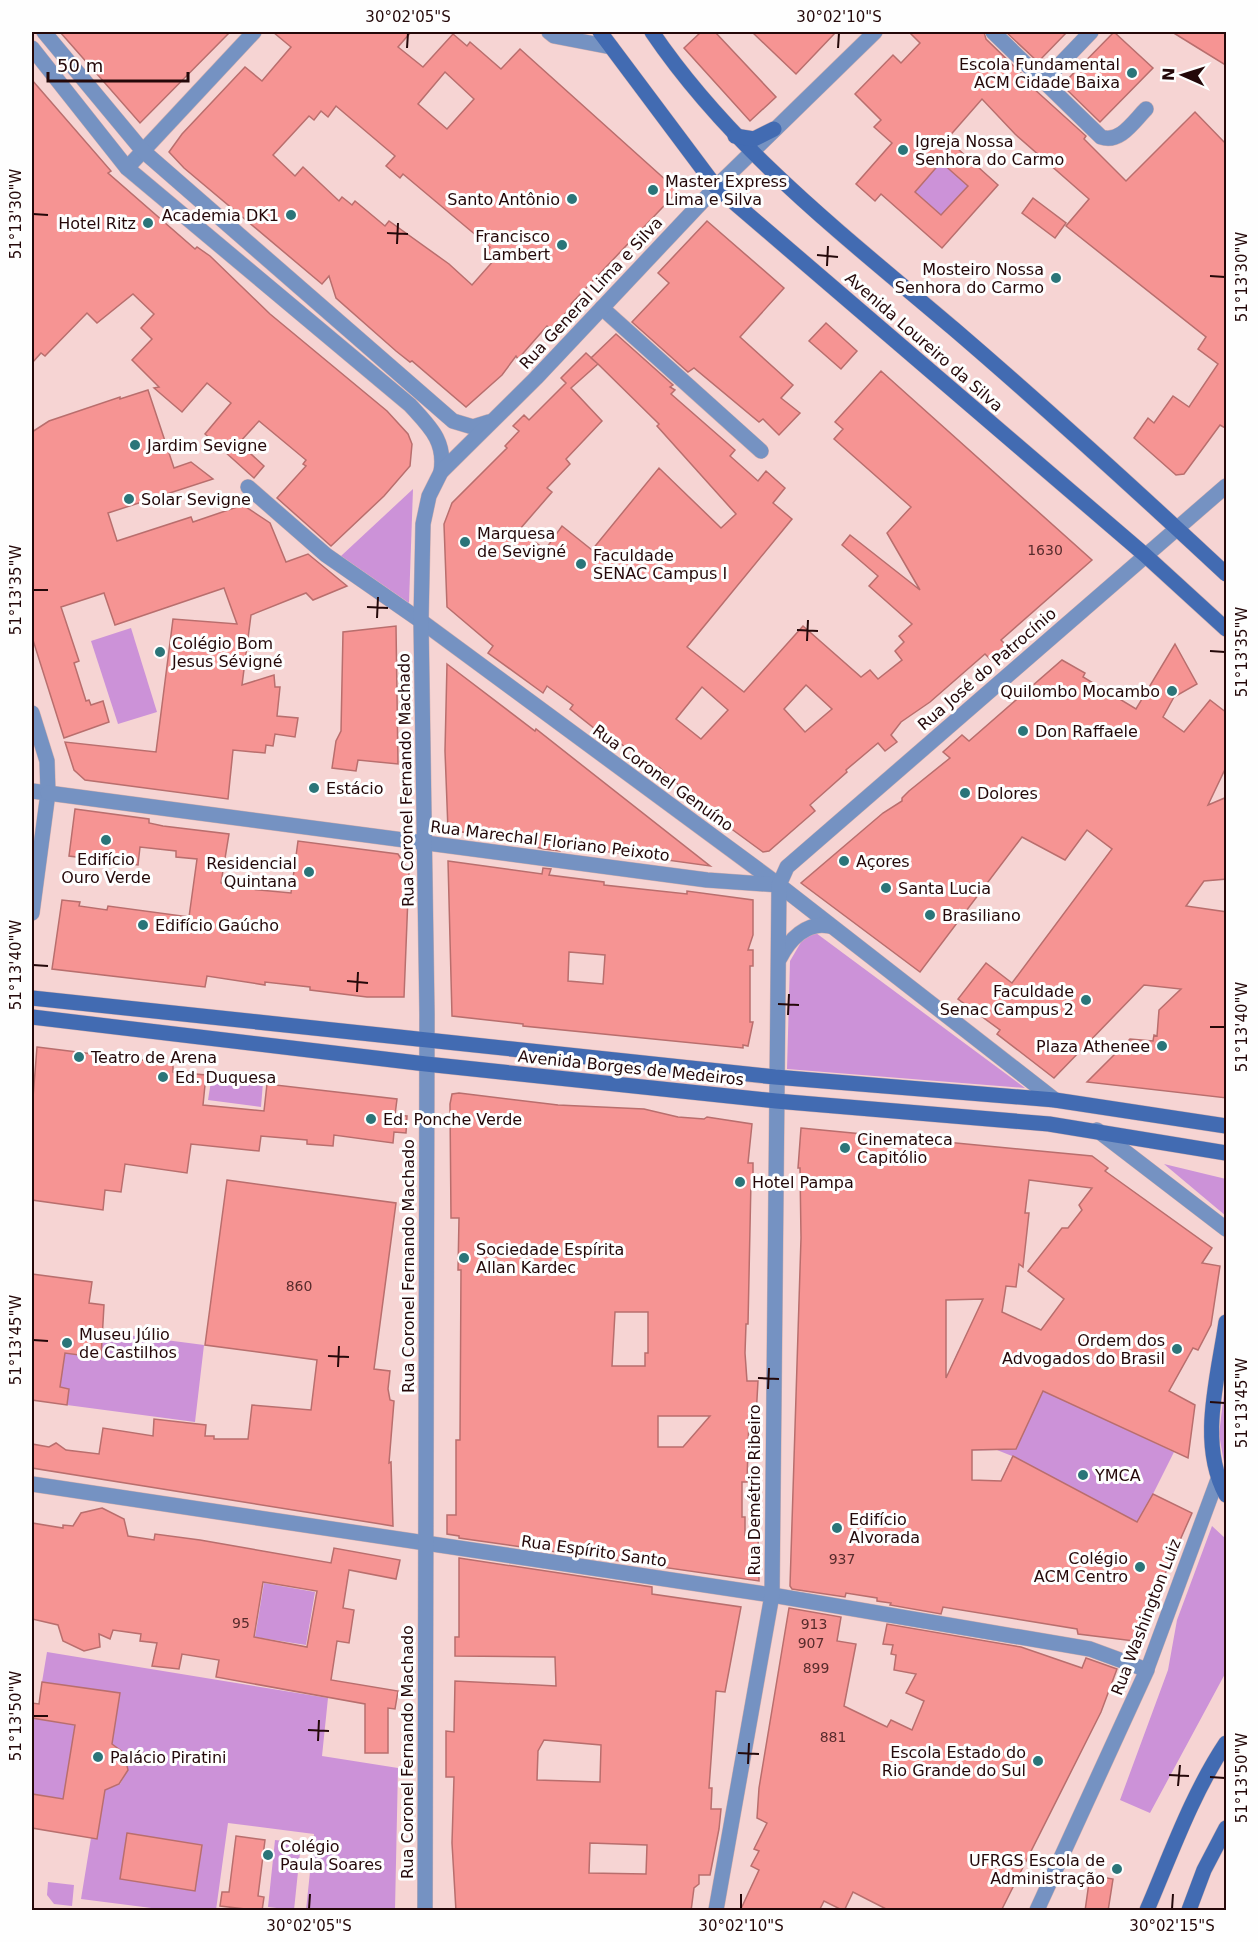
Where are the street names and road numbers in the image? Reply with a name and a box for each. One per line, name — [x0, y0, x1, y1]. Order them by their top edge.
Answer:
street label: Rua General Lima e Silva — [516, 213, 666, 373]
street label: Avenida Loureiro da Silva — [841, 268, 1007, 416]
street label: Rua José do Patrocínio — [914, 604, 1060, 734]
street label: Rua Coronel Fernando Machado — [394, 653, 418, 907]
street label: Rua Coronel Genuíno — [589, 721, 737, 835]
street label: Rua Marechal Floriano Peixoto — [429, 817, 671, 865]
street label: Avenida Borges de Medeiros — [517, 1047, 745, 1089]
street label: Rua Coronel Fernando Machado — [399, 1139, 418, 1393]
street label: Rua Demétrio Ribeiro — [745, 1404, 764, 1576]
street label: Rua Espírito Santo — [520, 1531, 668, 1571]
street label: Rua Washington Luiz — [1107, 1536, 1185, 1698]
street label: Rua Coronel Fernando Machado — [398, 1625, 417, 1879]

